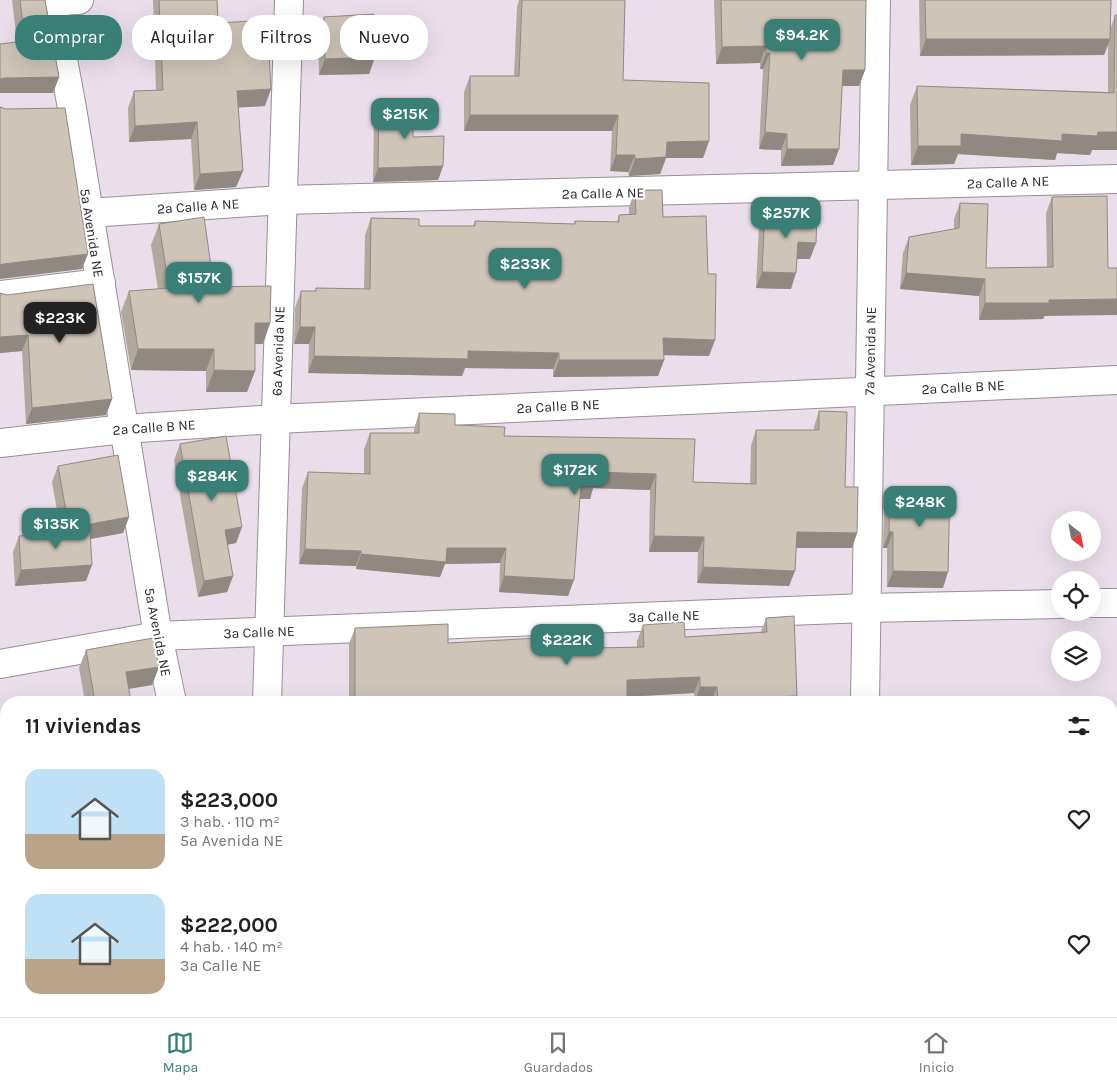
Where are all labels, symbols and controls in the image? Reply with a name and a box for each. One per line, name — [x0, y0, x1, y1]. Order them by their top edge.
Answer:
chip: Comprar — [15, 15, 122, 60]
chip: Alquilar — [132, 15, 232, 60]
chip: Filtros — [242, 15, 330, 60]
chip: Nuevo — [340, 15, 428, 60]
pin: $94.2K — [761, 18, 843, 61]
text: $94.2K — [775, 25, 829, 44]
pin: $215K — [370, 98, 440, 140]
text: $215K — [382, 104, 428, 123]
street label: 2a Calle A NE — [966, 173, 1050, 192]
street label: 2a Calle A NE — [562, 184, 644, 203]
street label: 5a Avenida NE — [76, 187, 107, 279]
street label: 2a Calle A NE — [156, 195, 240, 218]
pin: $257K — [751, 196, 821, 239]
text: $257K — [762, 203, 810, 222]
pin: $233K — [490, 248, 560, 290]
text: $233K — [499, 254, 551, 273]
pin: $157K — [164, 262, 234, 304]
text: $157K — [177, 268, 221, 287]
pin: $223K — [25, 302, 95, 344]
street label: 6a Avenida NE — [268, 306, 289, 396]
street label: 7a Avenida NE — [861, 306, 880, 396]
text: $223K — [35, 308, 85, 327]
street label: 2a Calle B NE — [921, 377, 1005, 398]
street label: 2a Calle B NE — [516, 396, 600, 417]
street label: 2a Calle B NE — [112, 416, 196, 439]
pin: $172K — [540, 454, 610, 496]
pin: $284K — [177, 460, 247, 502]
text: $172K — [553, 460, 597, 479]
text: $284K — [186, 466, 238, 485]
pin: $248K — [885, 486, 955, 528]
text: $248K — [894, 492, 946, 511]
pin: $135K — [21, 508, 91, 550]
north arrow — [1051, 511, 1101, 561]
map controls — [1051, 511, 1101, 681]
text: $135K — [33, 514, 79, 533]
button: locate — [1051, 571, 1101, 621]
street label: 5a Avenida NE — [141, 586, 174, 678]
street label: 3a Calle NE — [628, 607, 700, 626]
street label: 3a Calle NE — [223, 623, 295, 642]
pin: $222K — [532, 624, 602, 666]
text: $222K — [542, 630, 592, 649]
button: layers — [1051, 631, 1101, 681]
icon: filters — [1065, 712, 1093, 740]
text: 11 viviendas — [25, 714, 141, 738]
text: $223,000 — [180, 788, 278, 812]
icon: home — [65, 789, 125, 849]
icon: heart — [1065, 805, 1093, 833]
text: 3 hab. · 110 m² — [180, 812, 280, 831]
text: 5a Avenida NE — [180, 831, 283, 850]
text: $222,000 — [180, 913, 278, 937]
icon: home — [65, 914, 125, 974]
icon: heart — [1065, 930, 1093, 958]
text: 4 hab. · 140 m² — [180, 937, 283, 956]
text: 3a Calle NE — [180, 956, 262, 975]
tab: Mapa — [163, 1029, 198, 1076]
tab: Guardados — [524, 1029, 593, 1076]
tab: Inicio — [919, 1029, 954, 1076]

